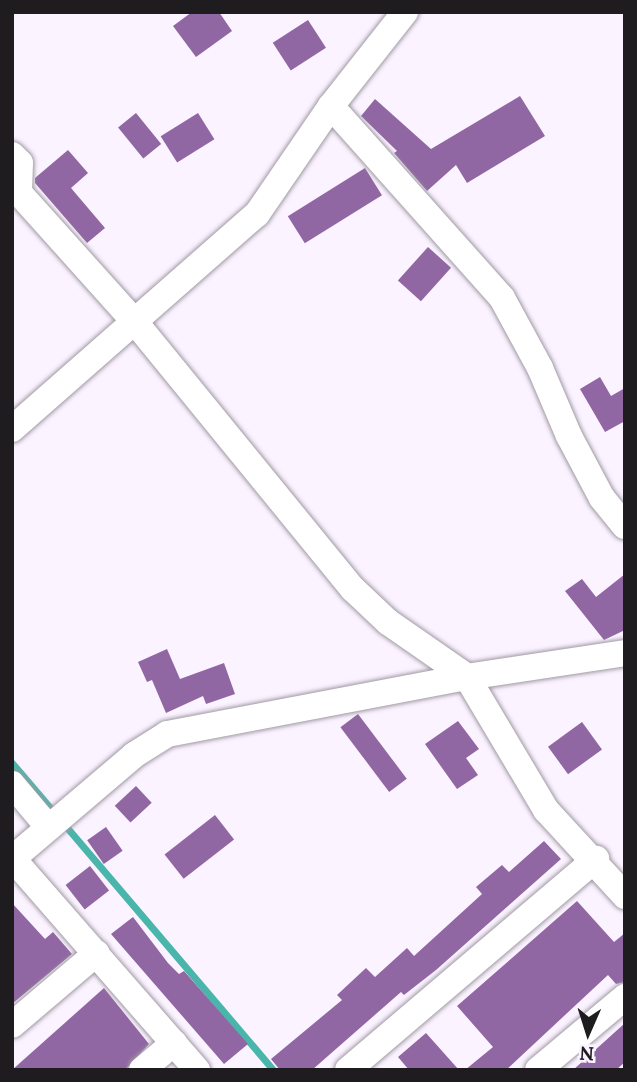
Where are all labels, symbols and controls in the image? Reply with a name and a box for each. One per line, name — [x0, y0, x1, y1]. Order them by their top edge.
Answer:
north arrow — [553, 998, 623, 1068]
text: N — [579, 1042, 595, 1066]

